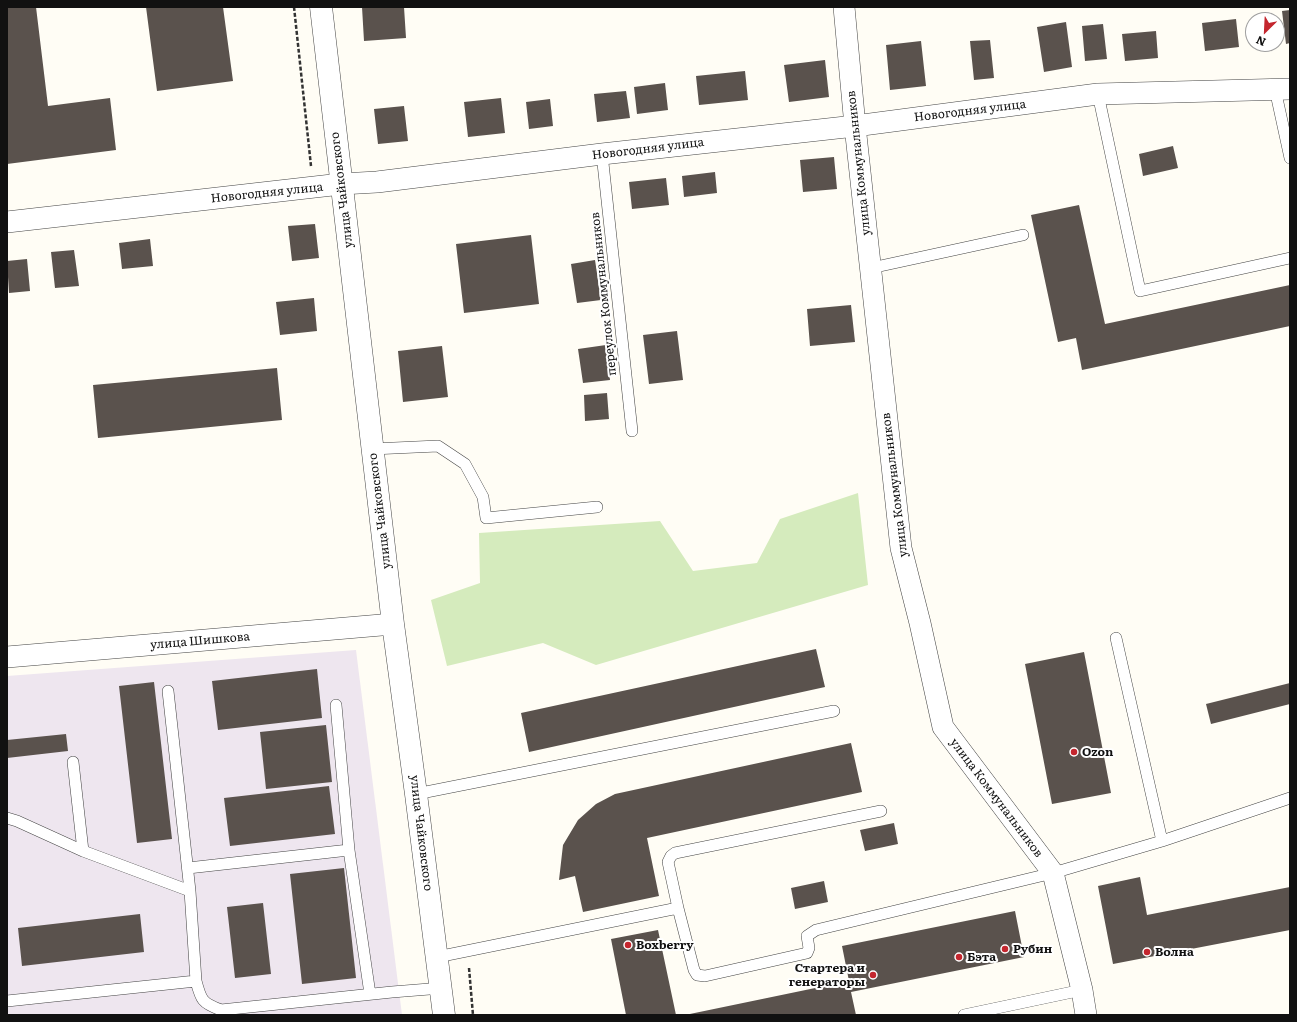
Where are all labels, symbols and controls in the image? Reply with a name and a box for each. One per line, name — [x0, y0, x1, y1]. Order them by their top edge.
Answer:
north arrow — [1245, 12, 1285, 52]
text: N — [1253, 33, 1268, 51]
street label: улица Коммунальников — [844, 90, 874, 236]
street label: Новогодняя улица — [913, 97, 1027, 125]
street label: улица Чайковского — [328, 131, 356, 249]
street label: Новогодняя улица — [591, 135, 705, 163]
street label: Новогодняя улица — [210, 180, 324, 206]
street label: переулок Коммунальников — [588, 211, 620, 377]
street label: улица Коммунальников — [879, 412, 911, 558]
street label: улица Чайковского — [366, 452, 394, 570]
street label: улица Шишкова — [149, 629, 251, 653]
street label: улица Коммунальников — [946, 736, 1046, 860]
place label: Ozon — [1082, 745, 1113, 759]
marker: Ozon — [1069, 747, 1079, 757]
street label: улица Чайковского — [407, 774, 435, 892]
place label: Boxberry — [636, 938, 694, 952]
marker: Boxberry — [623, 940, 633, 950]
place label: Рубин — [1013, 942, 1052, 956]
marker: Рубин — [1000, 944, 1010, 954]
place label: Волна — [1155, 945, 1194, 959]
marker: Волна — [1142, 947, 1152, 957]
place label: Бэта — [967, 950, 996, 964]
marker: Бэта — [954, 952, 964, 962]
place label: Стартера и генераторы — [789, 961, 865, 989]
marker: Стартера и генераторы — [868, 970, 878, 980]

